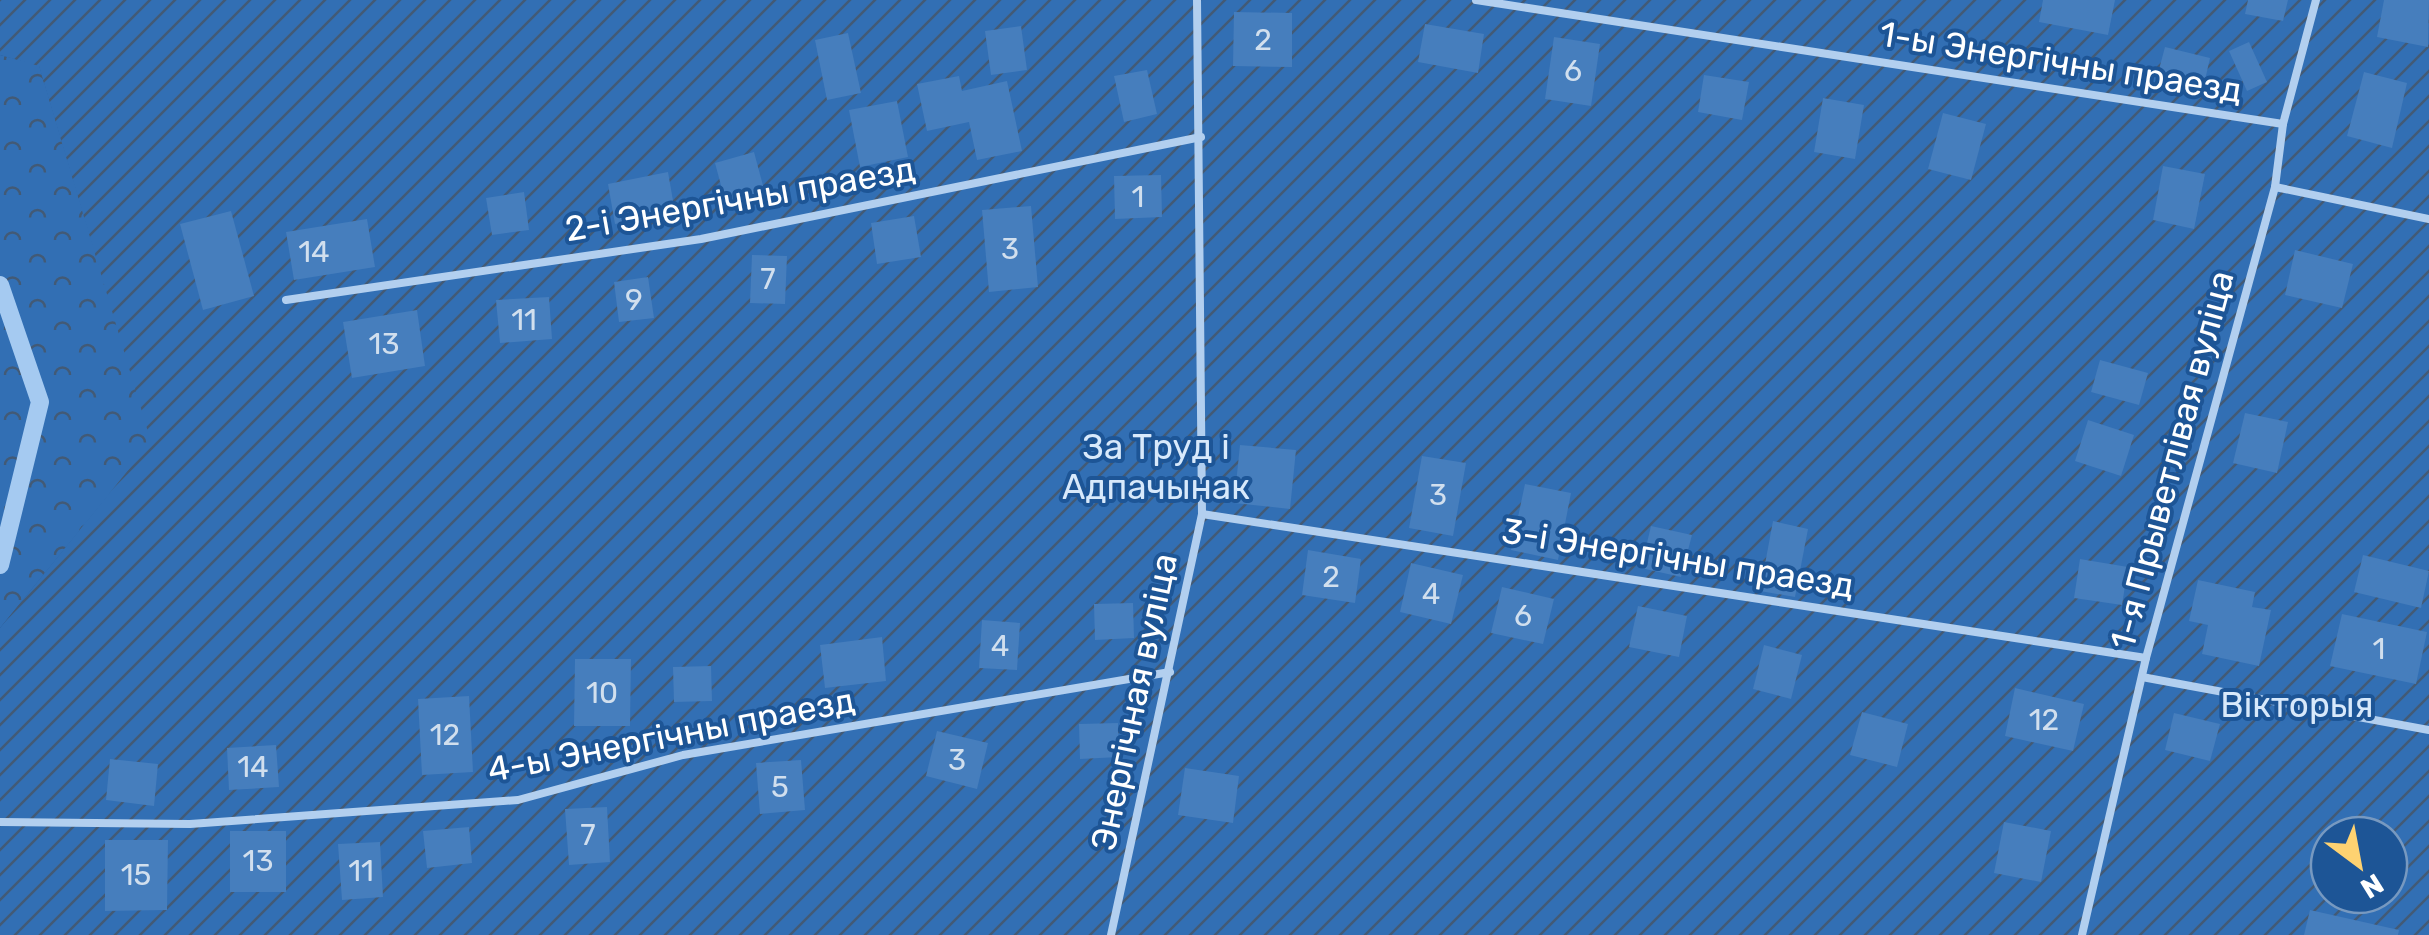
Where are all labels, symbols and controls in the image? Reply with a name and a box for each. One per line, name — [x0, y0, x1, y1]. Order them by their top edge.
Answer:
street label: 1-ы Энергічны праезд — [1877, 13, 2245, 111]
house number: 2 — [1254, 22, 1272, 58]
house number: 6 — [1564, 53, 1582, 89]
street label: 2-і Энергічны праезд — [562, 148, 918, 250]
house number: 1 — [1132, 179, 1144, 215]
house number: 3 — [1001, 231, 1019, 267]
house number: 14 — [298, 234, 330, 270]
house number: 7 — [760, 261, 776, 297]
street label: 1-я Прыветлівая вуліца — [2101, 266, 2243, 654]
house number: 9 — [625, 282, 643, 318]
house number: 11 — [511, 302, 537, 338]
house number: 13 — [369, 326, 399, 362]
park label: За Труд і Адпачынак — [1062, 426, 1250, 508]
house number: 3 — [1429, 477, 1447, 513]
street label: 3-і Энергічны праезд — [1499, 509, 1857, 607]
street label: Энергічная вуліца — [1082, 550, 1186, 854]
house number: 2 — [1322, 559, 1340, 595]
house number: 4 — [1422, 576, 1440, 612]
house number: 6 — [1514, 598, 1532, 634]
house number: 4 — [991, 628, 1009, 664]
house number: 1 — [2373, 631, 2385, 667]
house number: 10 — [586, 675, 618, 711]
street label: 4-ы Энергічны праезд — [484, 679, 858, 791]
park label: Вікторыя — [2220, 684, 2374, 726]
house number: 12 — [2029, 702, 2059, 738]
house number: 12 — [430, 717, 460, 753]
house number: 3 — [948, 742, 966, 778]
house number: 14 — [237, 749, 269, 785]
house number: 5 — [771, 769, 789, 805]
north arrow — [2309, 815, 2409, 915]
house number: 7 — [580, 817, 596, 853]
house number: 13 — [243, 843, 273, 879]
house number: 11 — [348, 853, 374, 889]
house number: 15 — [121, 857, 151, 893]
text: N — [2355, 866, 2389, 905]

